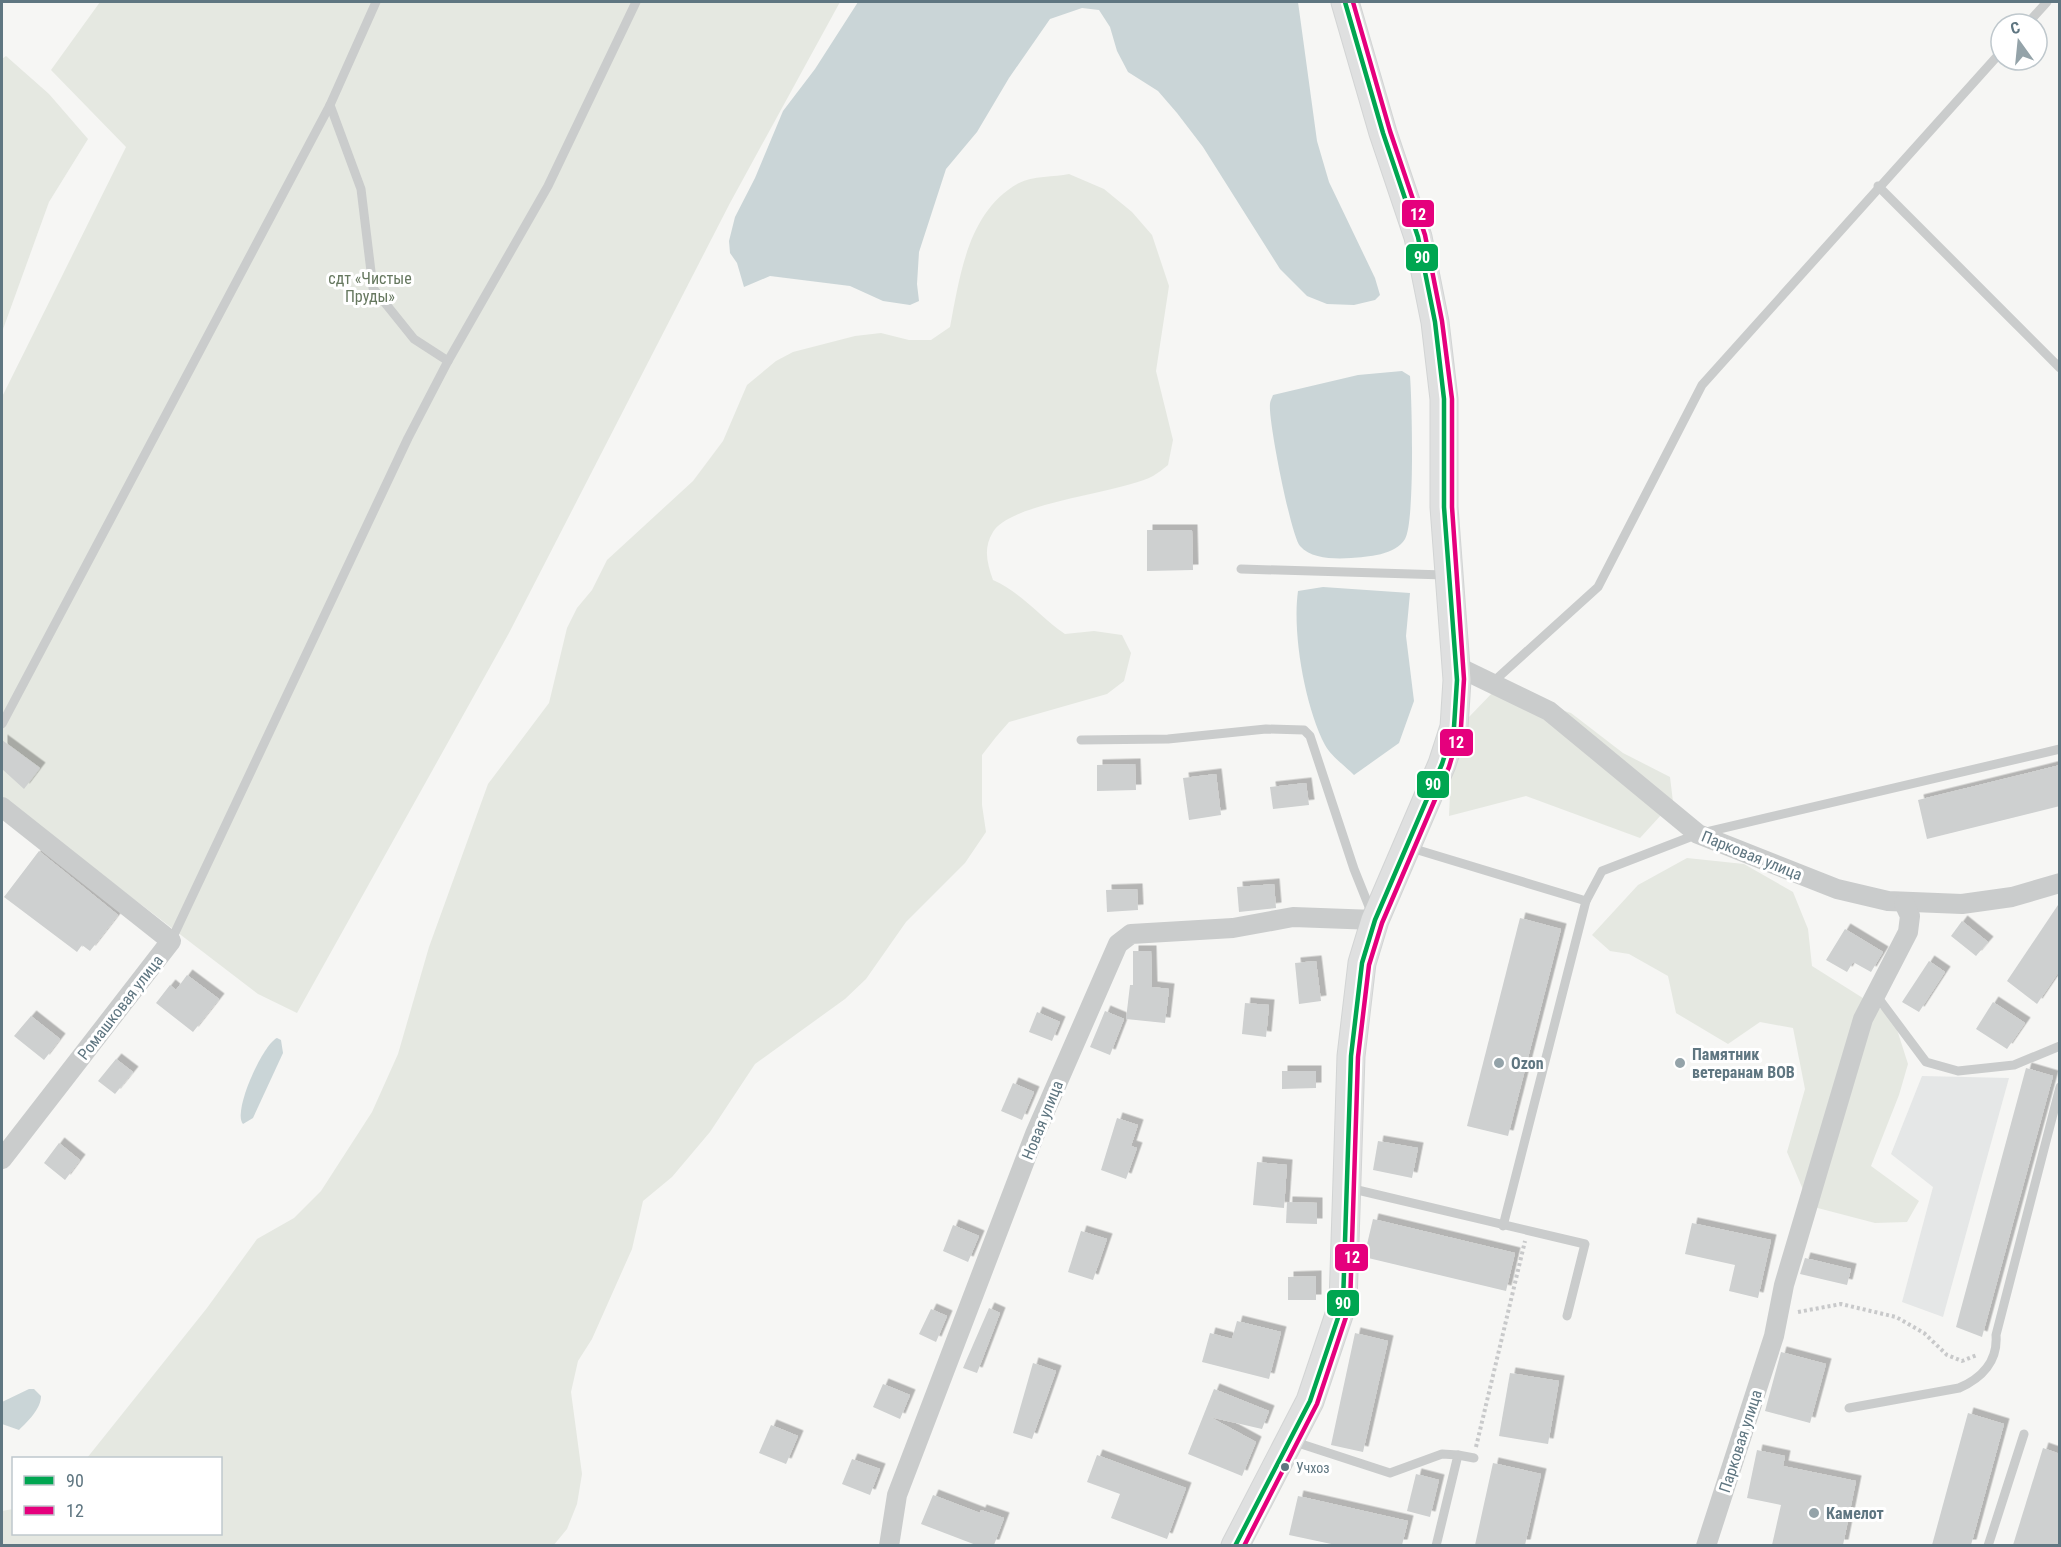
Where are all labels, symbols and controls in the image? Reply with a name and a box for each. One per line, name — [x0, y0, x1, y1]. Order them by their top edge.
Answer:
north arrow — [1989, 12, 2049, 72]
text: С — [2008, 18, 2022, 38]
line badge: 12 — [1401, 199, 1435, 228]
text: 12 — [1410, 205, 1426, 224]
line badge: 90 — [1405, 243, 1439, 272]
text: 90 — [1414, 248, 1430, 267]
park label: сдт «Чистые Пруды» — [328, 269, 412, 306]
line badge: 12 — [1439, 728, 1474, 757]
text: 12 — [1448, 733, 1464, 752]
line badge: 90 — [1416, 770, 1450, 799]
text: 90 — [1425, 775, 1441, 794]
street label: Парковая улица — [1699, 827, 1805, 884]
street label: Ромашковая улица — [74, 951, 167, 1063]
place label: Памятник ветеранам ВОВ — [1692, 1045, 1795, 1082]
place label: Ozon — [1511, 1054, 1544, 1073]
marker: Ozon — [1492, 1056, 1506, 1070]
marker: Памятник ветеранам ВОВ — [1673, 1056, 1687, 1070]
street label: Новая улица — [1018, 1078, 1067, 1163]
line badge: 12 — [1334, 1243, 1369, 1272]
text: 12 — [1344, 1248, 1360, 1267]
line badge: 90 — [1326, 1289, 1360, 1317]
text: 90 — [1335, 1294, 1351, 1313]
street label: Парковая улица — [1715, 1387, 1766, 1495]
legend — [12, 1457, 222, 1535]
place label: Учхоз — [1296, 1460, 1330, 1476]
marker: Учхоз — [1279, 1461, 1291, 1473]
text: 90 — [66, 1470, 84, 1491]
text: 12 — [66, 1500, 84, 1521]
place label: Камелот — [1826, 1504, 1884, 1523]
marker: Камелот — [1807, 1506, 1821, 1520]

